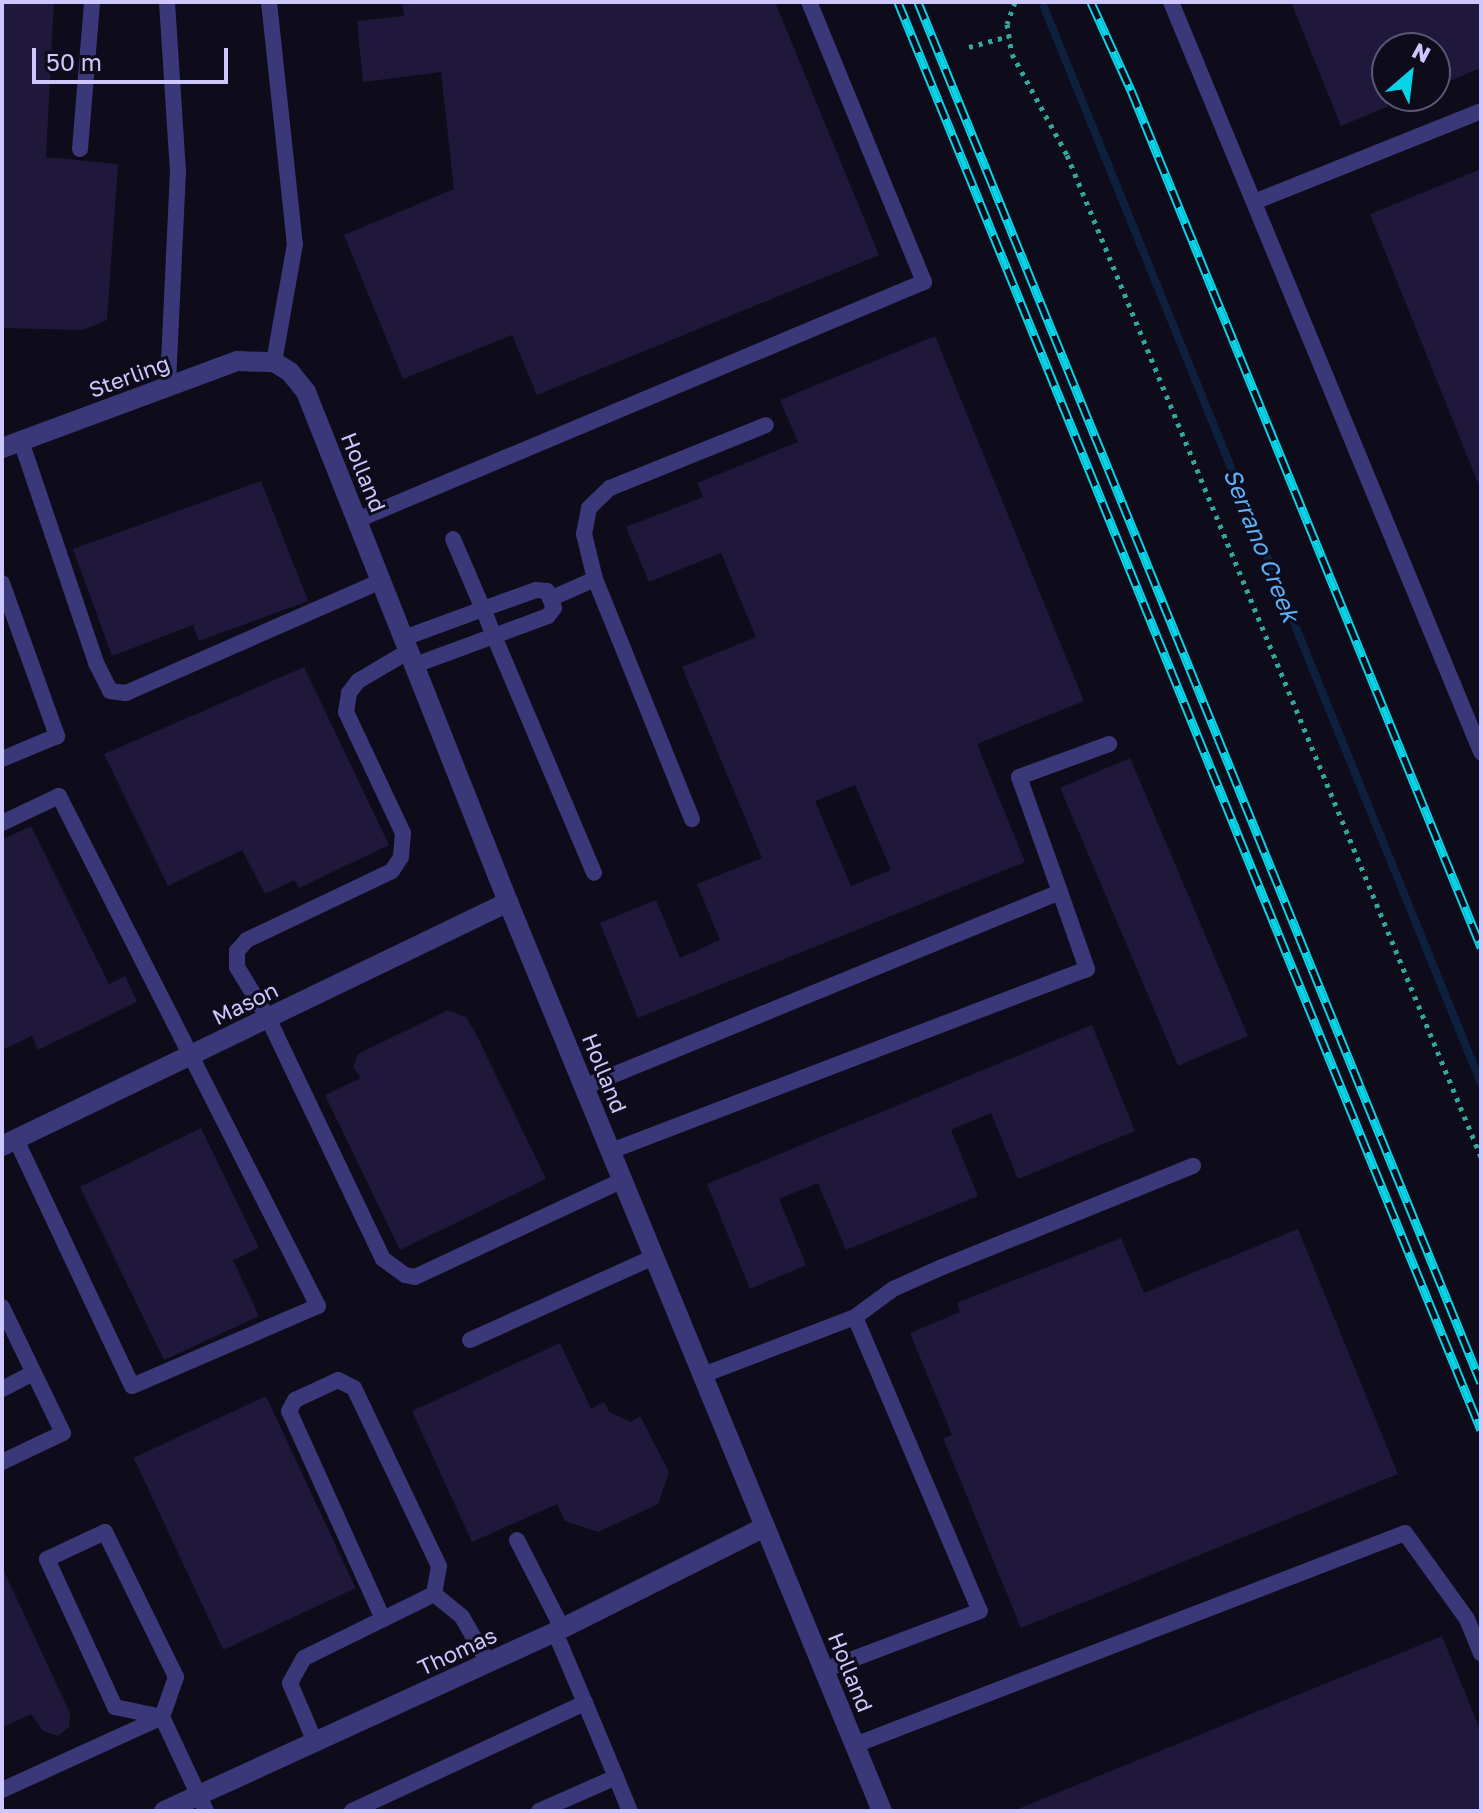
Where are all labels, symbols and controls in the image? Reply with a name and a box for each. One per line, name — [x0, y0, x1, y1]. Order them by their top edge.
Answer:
scale bar — [36, 32, 232, 82]
north arrow — [1371, 32, 1451, 112]
text: N — [1408, 36, 1435, 68]
text: 50 m — [46, 47, 102, 76]
street label: Sterling — [85, 349, 173, 403]
street label: Holland — [336, 428, 392, 516]
water label: Serrano Creek — [1218, 464, 1306, 626]
street label: Mason — [208, 976, 282, 1030]
street label: Holland — [577, 1029, 633, 1117]
street label: Thomas — [413, 1621, 501, 1681]
street label: Holland — [823, 1628, 879, 1716]

